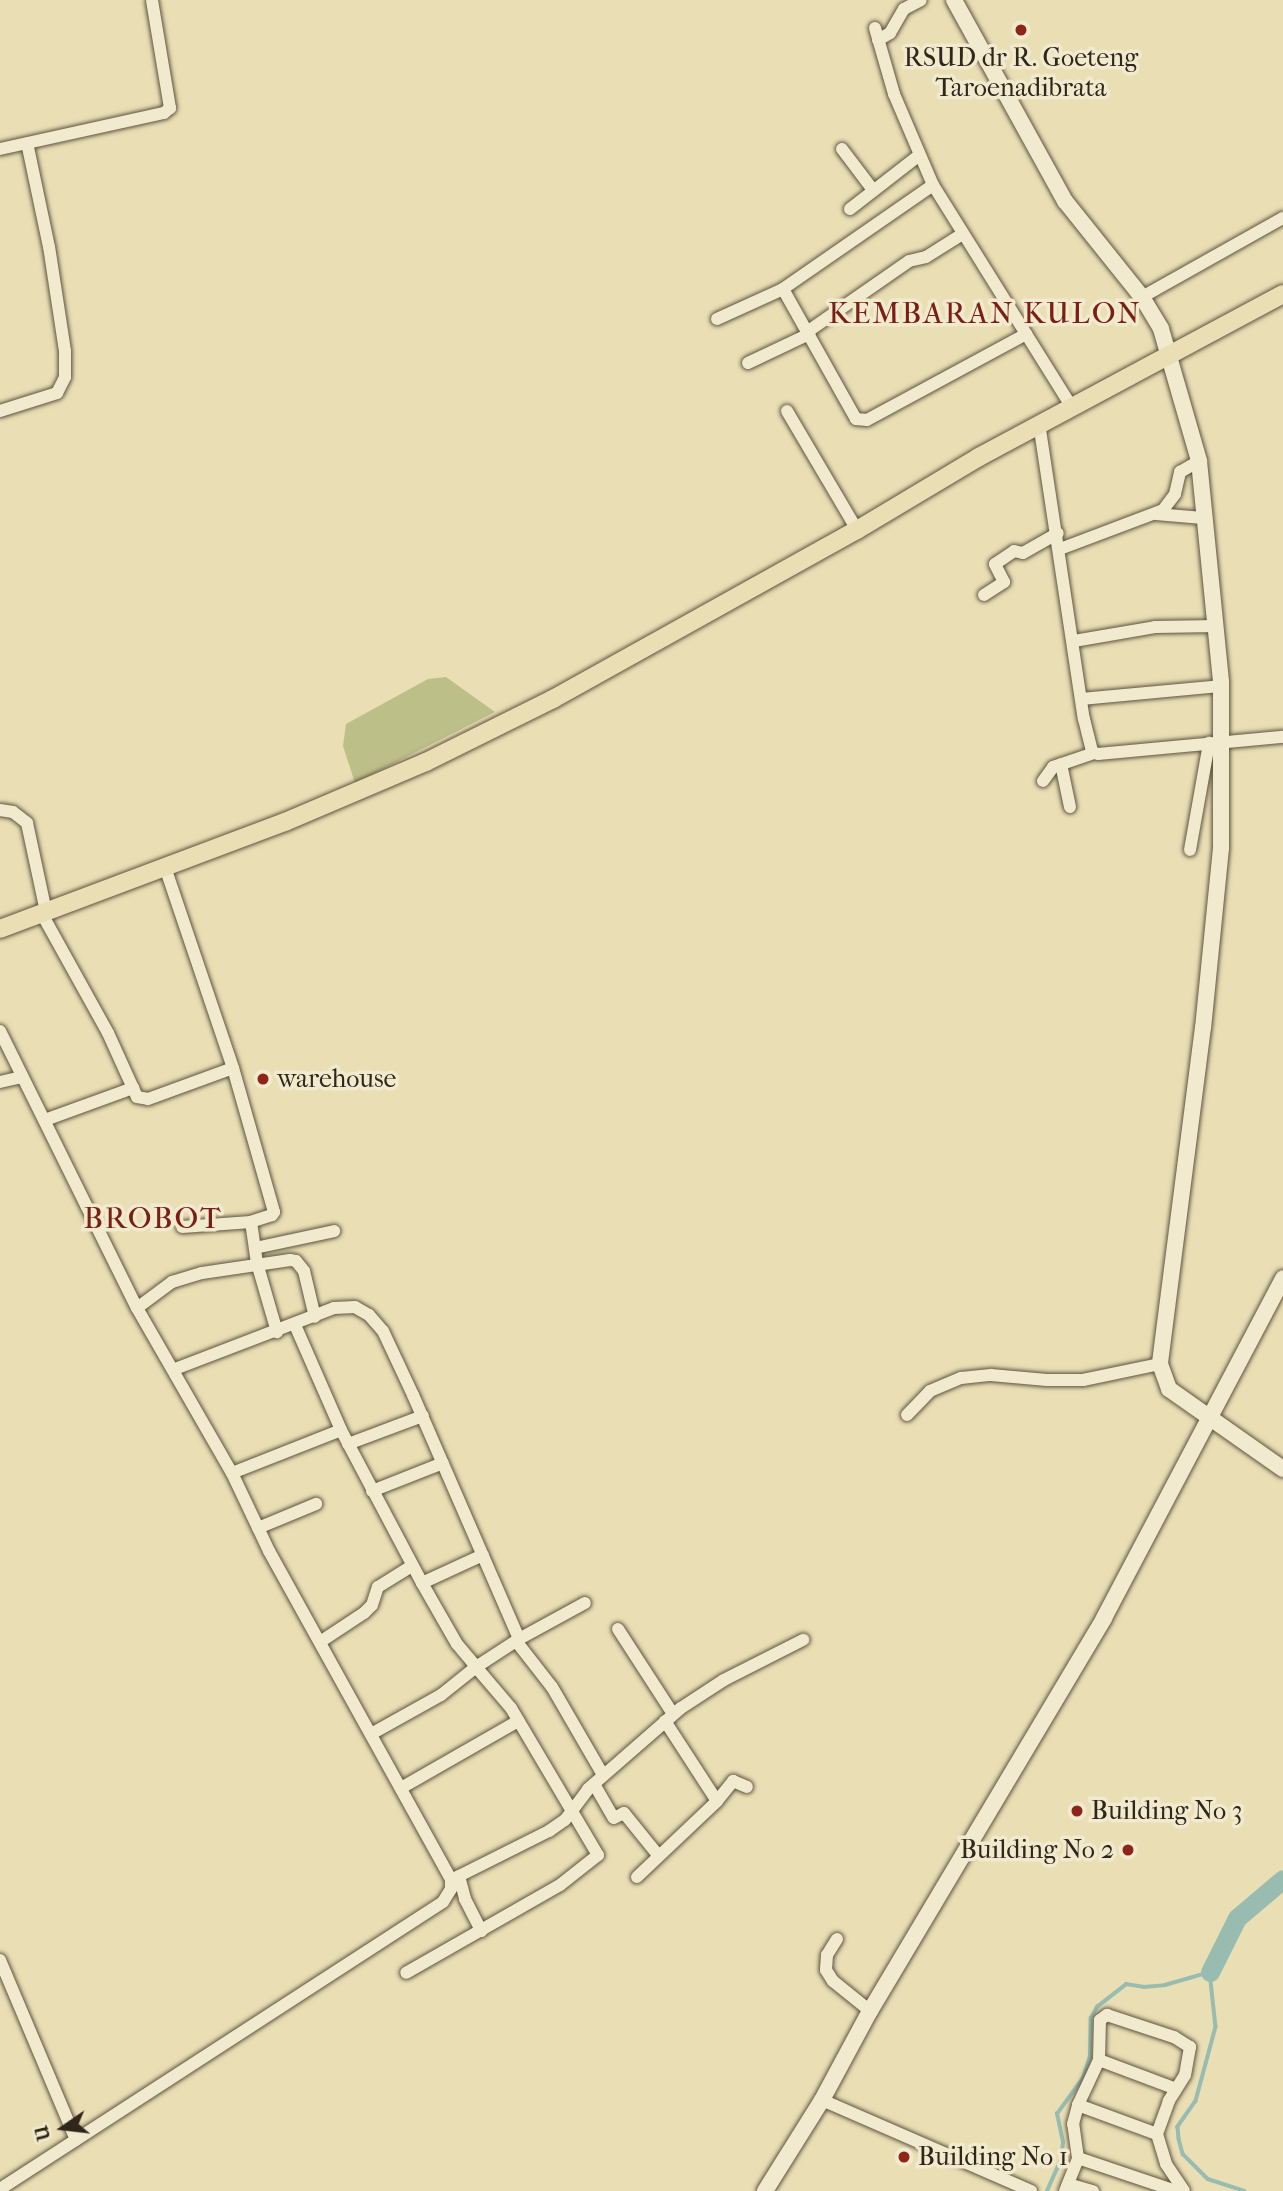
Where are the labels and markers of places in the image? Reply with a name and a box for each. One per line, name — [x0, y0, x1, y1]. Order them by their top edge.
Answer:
marker: RSUD dr R. Goeteng Taroenadibrata — [1011, 20, 1031, 40]
place label: RSUD dr R. Goeteng Taroenadibrata — [904, 42, 1138, 104]
place label: warehouse — [277, 1063, 396, 1095]
marker: warehouse — [255, 1071, 271, 1087]
place label: Building No 3 — [1091, 1795, 1242, 1827]
marker: Building No 3 — [1069, 1803, 1085, 1819]
place label: Building No 2 — [960, 1834, 1114, 1866]
marker: Building No 2 — [1120, 1842, 1136, 1858]
place label: Building No 1 — [918, 2141, 1068, 2173]
marker: Building No 1 — [896, 2149, 912, 2165]

